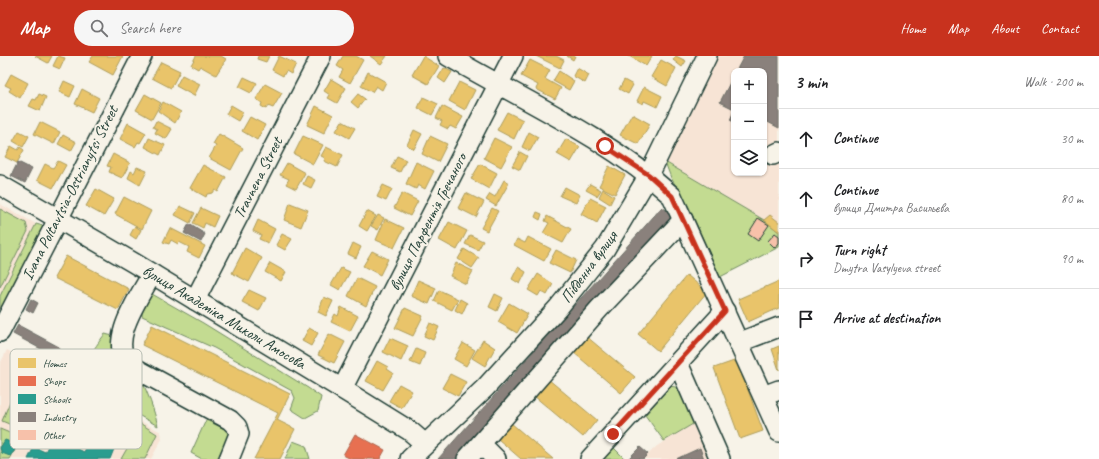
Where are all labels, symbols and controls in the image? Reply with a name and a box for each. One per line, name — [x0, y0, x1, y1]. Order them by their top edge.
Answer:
search box — [74, 10, 354, 46]
text: Map — [20, 16, 50, 40]
icon: search — [88, 17, 110, 39]
text: Search here — [120, 19, 181, 38]
text: Home — [900, 20, 926, 37]
text: Map — [948, 20, 969, 37]
text: About — [991, 20, 1019, 37]
text: Contact — [1041, 20, 1079, 37]
map controls — [731, 68, 767, 176]
button: + — [731, 68, 767, 104]
text: 3 min — [795, 72, 828, 93]
text: Walk · 200 m — [1024, 74, 1083, 90]
street label: Ivana Poltavtsia-Ostrianytsi Street — [17, 101, 123, 283]
button: − — [731, 104, 767, 140]
icon: ahead — [795, 128, 817, 150]
text: Continue — [833, 129, 878, 148]
text: 30 m — [1061, 131, 1083, 147]
street label: Travnena Street — [229, 132, 288, 222]
route start — [596, 137, 614, 155]
button: layers — [731, 140, 767, 176]
street label: вулиця Парфентія Гречаного — [385, 148, 472, 294]
text: Continue — [833, 181, 878, 200]
icon: ahead — [795, 188, 817, 210]
text: 80 m — [1061, 191, 1083, 207]
text: вулиця Дмитра Васильєва — [833, 200, 949, 216]
street label: Південна вулиця — [556, 226, 622, 307]
text: Turn right — [833, 241, 886, 260]
icon: right — [795, 248, 817, 270]
text: 90 m — [1061, 251, 1083, 267]
street label: вулиця Академіка Миколи Амосова — [139, 260, 310, 374]
text: Dmytra Vasylyeva street — [833, 260, 940, 276]
icon: arrive — [795, 308, 817, 330]
text: Arrive at destination — [833, 309, 940, 328]
legend — [10, 349, 142, 449]
text: Homes — [43, 356, 68, 370]
text: Shops — [43, 374, 67, 388]
text: Schools — [43, 392, 72, 406]
text: Industry — [43, 410, 77, 424]
route end — [604, 425, 622, 443]
text: Other — [43, 428, 66, 442]

